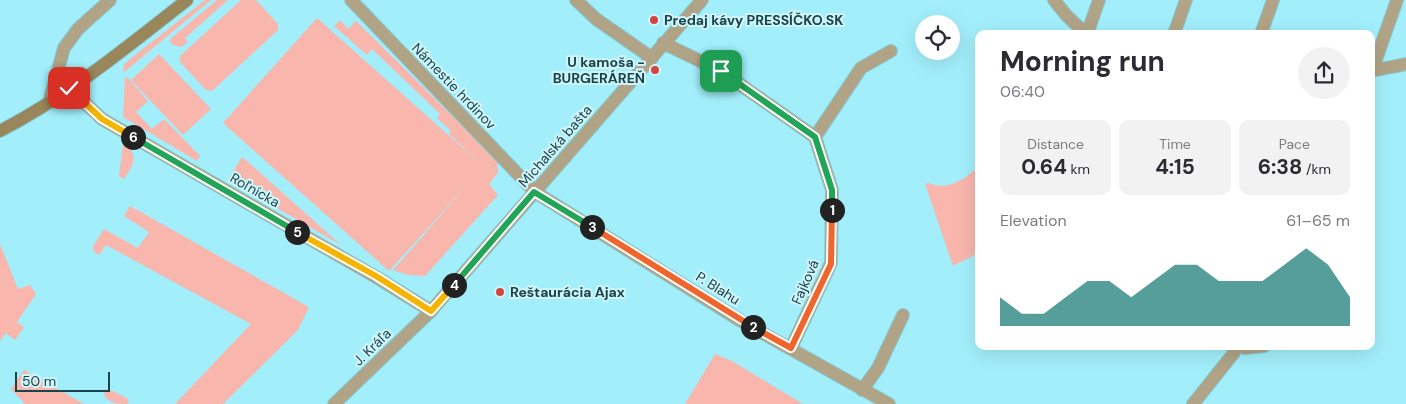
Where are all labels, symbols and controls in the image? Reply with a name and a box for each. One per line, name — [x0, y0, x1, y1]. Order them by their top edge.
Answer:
place label: Predaj kávy PRESSÍČKO.SK — [664, 11, 843, 29]
marker: Predaj kávy PRESSÍČKO.SK — [648, 14, 660, 26]
map controls — [915, 15, 960, 60]
button: locate — [915, 15, 960, 60]
street label: Námestie hrdinov — [408, 39, 500, 133]
text: Morning run — [1000, 43, 1165, 80]
button: share — [1298, 47, 1350, 99]
pin — [700, 50, 742, 92]
place label: U kamoša - BURGERÁREŇ — [553, 53, 645, 87]
icon: arrive — [707, 57, 735, 85]
marker: U kamoša - BURGERÁREŇ — [649, 64, 661, 76]
pin — [48, 67, 90, 109]
icon: check — [55, 74, 83, 102]
text: 06:40 — [1000, 81, 1045, 102]
street label: Michalská bašta — [514, 101, 596, 191]
pin: 6 — [120, 124, 146, 150]
text: 6 — [129, 128, 138, 146]
text: Distance — [1027, 135, 1084, 153]
text: Time — [1159, 135, 1191, 153]
text: Pace — [1279, 135, 1310, 153]
text: 0.64 — [1021, 153, 1067, 181]
text: 4:15 — [1155, 153, 1195, 181]
text: 6:38 — [1258, 153, 1302, 181]
text: km — [1067, 160, 1090, 178]
text: /km — [1302, 160, 1331, 178]
street label: Roľnícka — [227, 169, 283, 211]
pin: 1 — [820, 198, 844, 222]
text: 1 — [830, 201, 835, 219]
text: Elevation — [1000, 210, 1067, 231]
text: 61–65 m — [1286, 210, 1350, 231]
pin: 3 — [580, 214, 604, 240]
text: 3 — [588, 218, 597, 236]
pin: 5 — [284, 220, 310, 244]
text: 5 — [293, 223, 302, 241]
street label: Fajková — [787, 257, 823, 307]
street label: P. Blahu — [692, 267, 744, 309]
pin: 4 — [442, 272, 466, 298]
text: 4 — [450, 276, 459, 294]
place label: Reštaurácia Ajax — [510, 283, 625, 301]
marker: Reštaurácia Ajax — [494, 286, 506, 298]
pin: 2 — [740, 314, 766, 340]
text: 2 — [749, 318, 758, 336]
street label: J. Kráľa — [349, 325, 395, 369]
scale bar — [15, 369, 110, 392]
text: 50 m — [22, 372, 56, 390]

